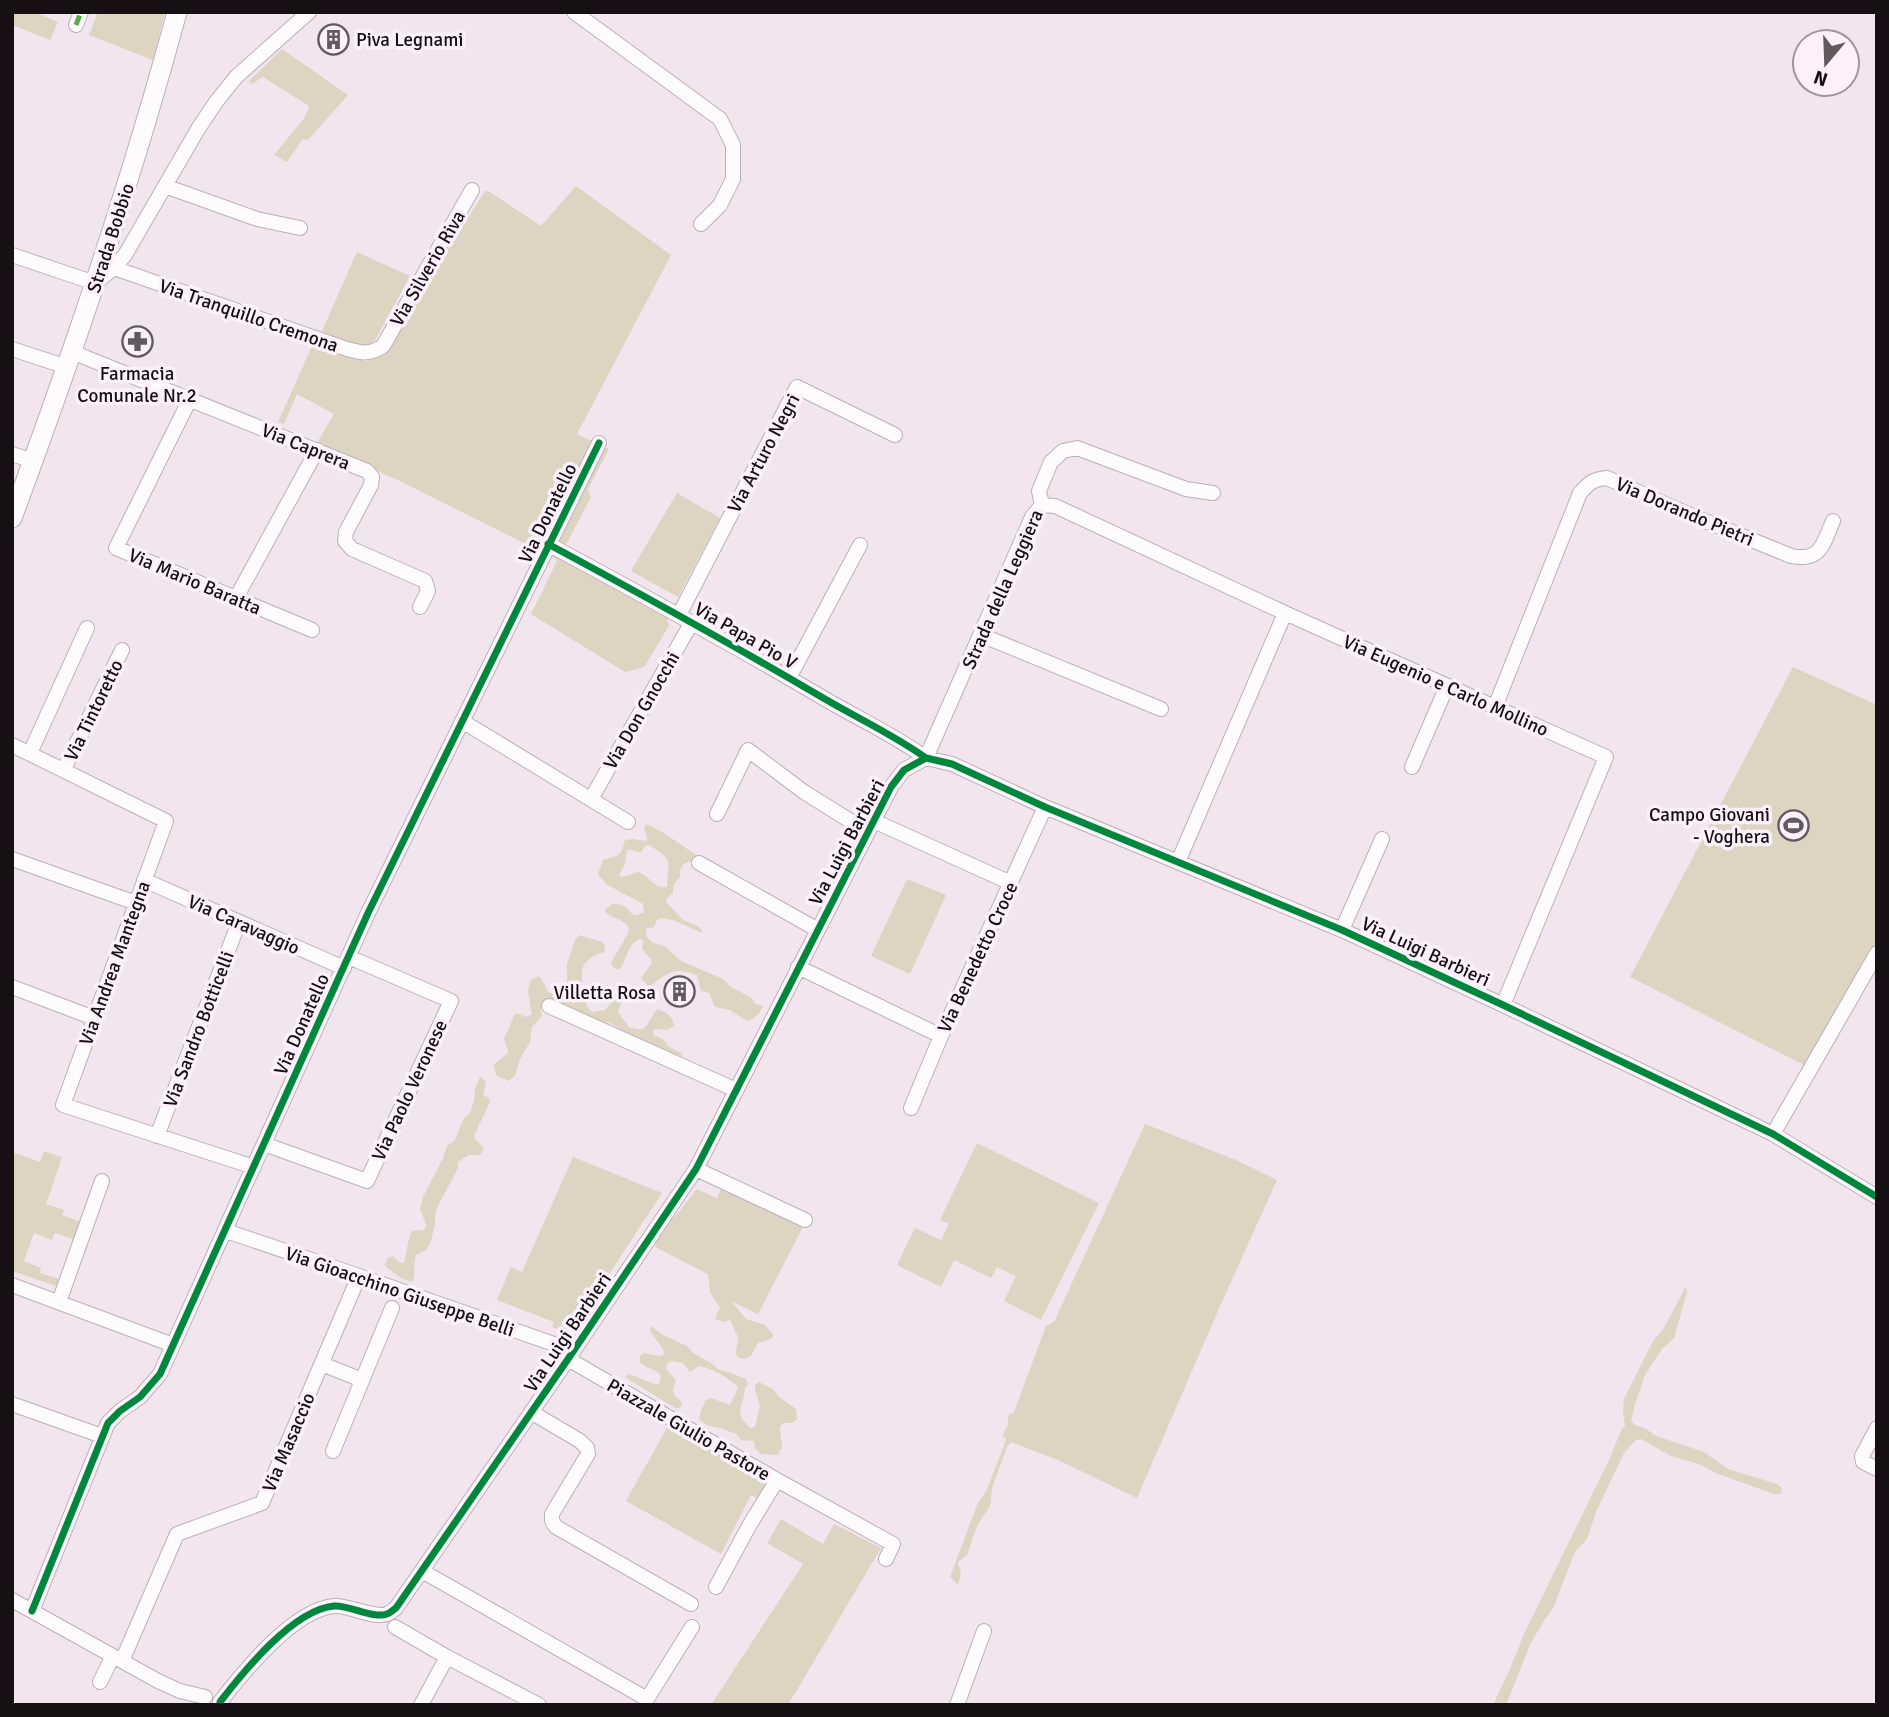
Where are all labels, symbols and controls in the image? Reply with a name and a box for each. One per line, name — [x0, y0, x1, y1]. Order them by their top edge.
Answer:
building icon: Piva Legnami — [316, 22, 350, 56]
place label: Piva Legnami — [356, 28, 463, 52]
north arrow — [1791, 28, 1861, 98]
text: N — [1811, 65, 1831, 92]
street label: Strada Bobbio — [82, 180, 140, 296]
street label: Via Silverio Riva — [385, 206, 471, 331]
street label: Via Tranquillo Cremona — [156, 274, 342, 358]
pharmacy icon: Farmacia Comunale Nr.2 — [120, 325, 154, 359]
place label: Farmacia Comunale Nr.2 — [77, 362, 197, 408]
street label: Via Arturo Negri — [722, 390, 805, 517]
street label: Via Caprera — [258, 418, 353, 476]
street label: Via Donatello — [513, 459, 583, 567]
street label: Via Dorando Pietri — [1612, 472, 1757, 552]
street label: Strada della Leggiera — [957, 506, 1049, 673]
street label: Via Mario Baratta — [125, 543, 265, 621]
street label: Via Papa Pio V — [690, 597, 801, 675]
street label: Via Eugenio e Carlo Mollino — [1339, 630, 1552, 742]
street label: Via Don Gnocchi — [598, 647, 685, 774]
street label: Via Tintoretto — [59, 656, 129, 765]
street label: Via Luigi Barbieri — [804, 775, 890, 910]
place label: Campo Giovani - Voghera — [1649, 803, 1770, 849]
sports icon: Campo Giovani - Voghera — [1776, 808, 1810, 842]
street label: Via Andrea Mantegna — [74, 878, 156, 1049]
street label: Via Benedetto Croce — [932, 878, 1023, 1037]
street label: Via Caravaggio — [184, 889, 304, 960]
street label: Via Luigi Barbieri — [1357, 912, 1494, 992]
street label: Via Sandro Botticelli — [158, 948, 240, 1111]
street label: Via Donatello — [269, 970, 335, 1079]
building icon: Villetta Rosa — [662, 975, 696, 1009]
place label: Villetta Rosa — [554, 981, 656, 1005]
street label: Via Paolo Veronese — [367, 1016, 453, 1165]
street label: Via Gioacchino Giuseppe Belli — [282, 1241, 517, 1342]
street label: Via Luigi Barbieri — [519, 1268, 617, 1397]
street label: Piazzale Giulio Pastore — [603, 1373, 774, 1486]
street label: Via Masaccio — [257, 1389, 321, 1496]

